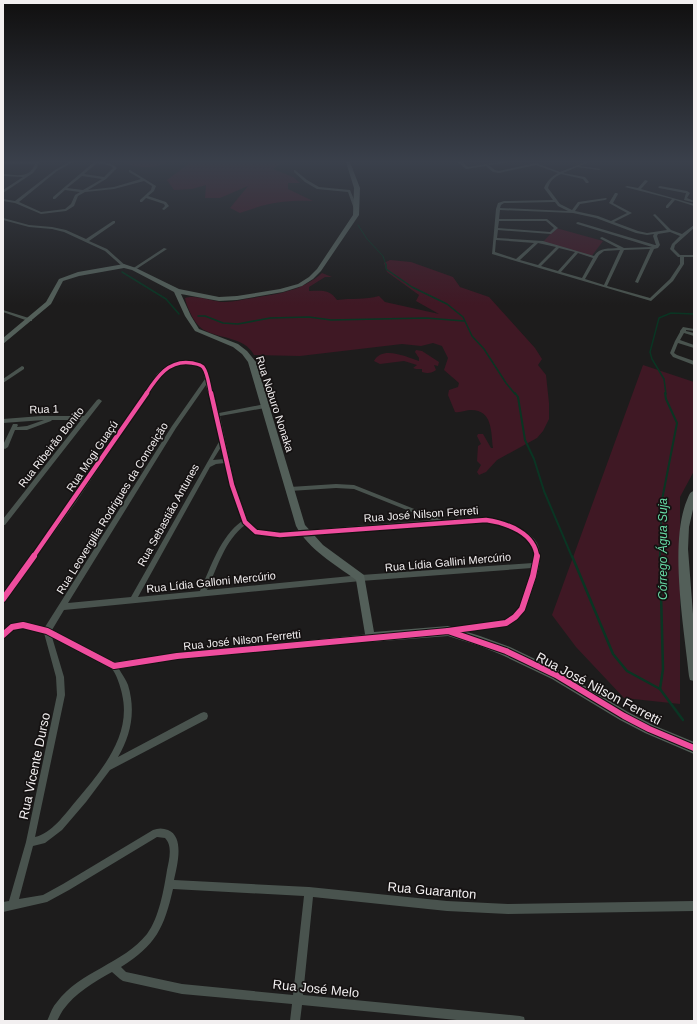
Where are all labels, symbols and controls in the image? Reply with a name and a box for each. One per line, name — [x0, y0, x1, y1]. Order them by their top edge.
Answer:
street label: Rua Noburo Nonaka — [254, 354, 296, 454]
street label: Rua 1 — [29, 402, 59, 416]
street label: Rua Ribeirão Bonito — [16, 405, 86, 489]
street label: Rua Mogi Guaçú — [64, 418, 120, 494]
street label: Rua Leovergilia Rodrigues da Conceição — [54, 420, 170, 596]
street label: Rua Sebastião Antunes — [135, 461, 201, 568]
water label: Córrego Água Suja — [655, 498, 670, 600]
street label: Rua José Nilson Ferreti — [363, 504, 479, 524]
street label: Rua Lídia Gallini Mercúrio — [384, 551, 512, 573]
street label: Rua Lídia Galloni Mercúrio — [146, 569, 276, 595]
street label: Rua José Nilson Ferretti — [183, 628, 301, 652]
street label: Rua José Nilson Ferretti — [534, 649, 664, 728]
street label: Rua Vicente Durso — [16, 711, 53, 821]
street label: Rua Guaranton — [387, 879, 477, 902]
street label: Rua José Melo — [272, 977, 360, 1000]

